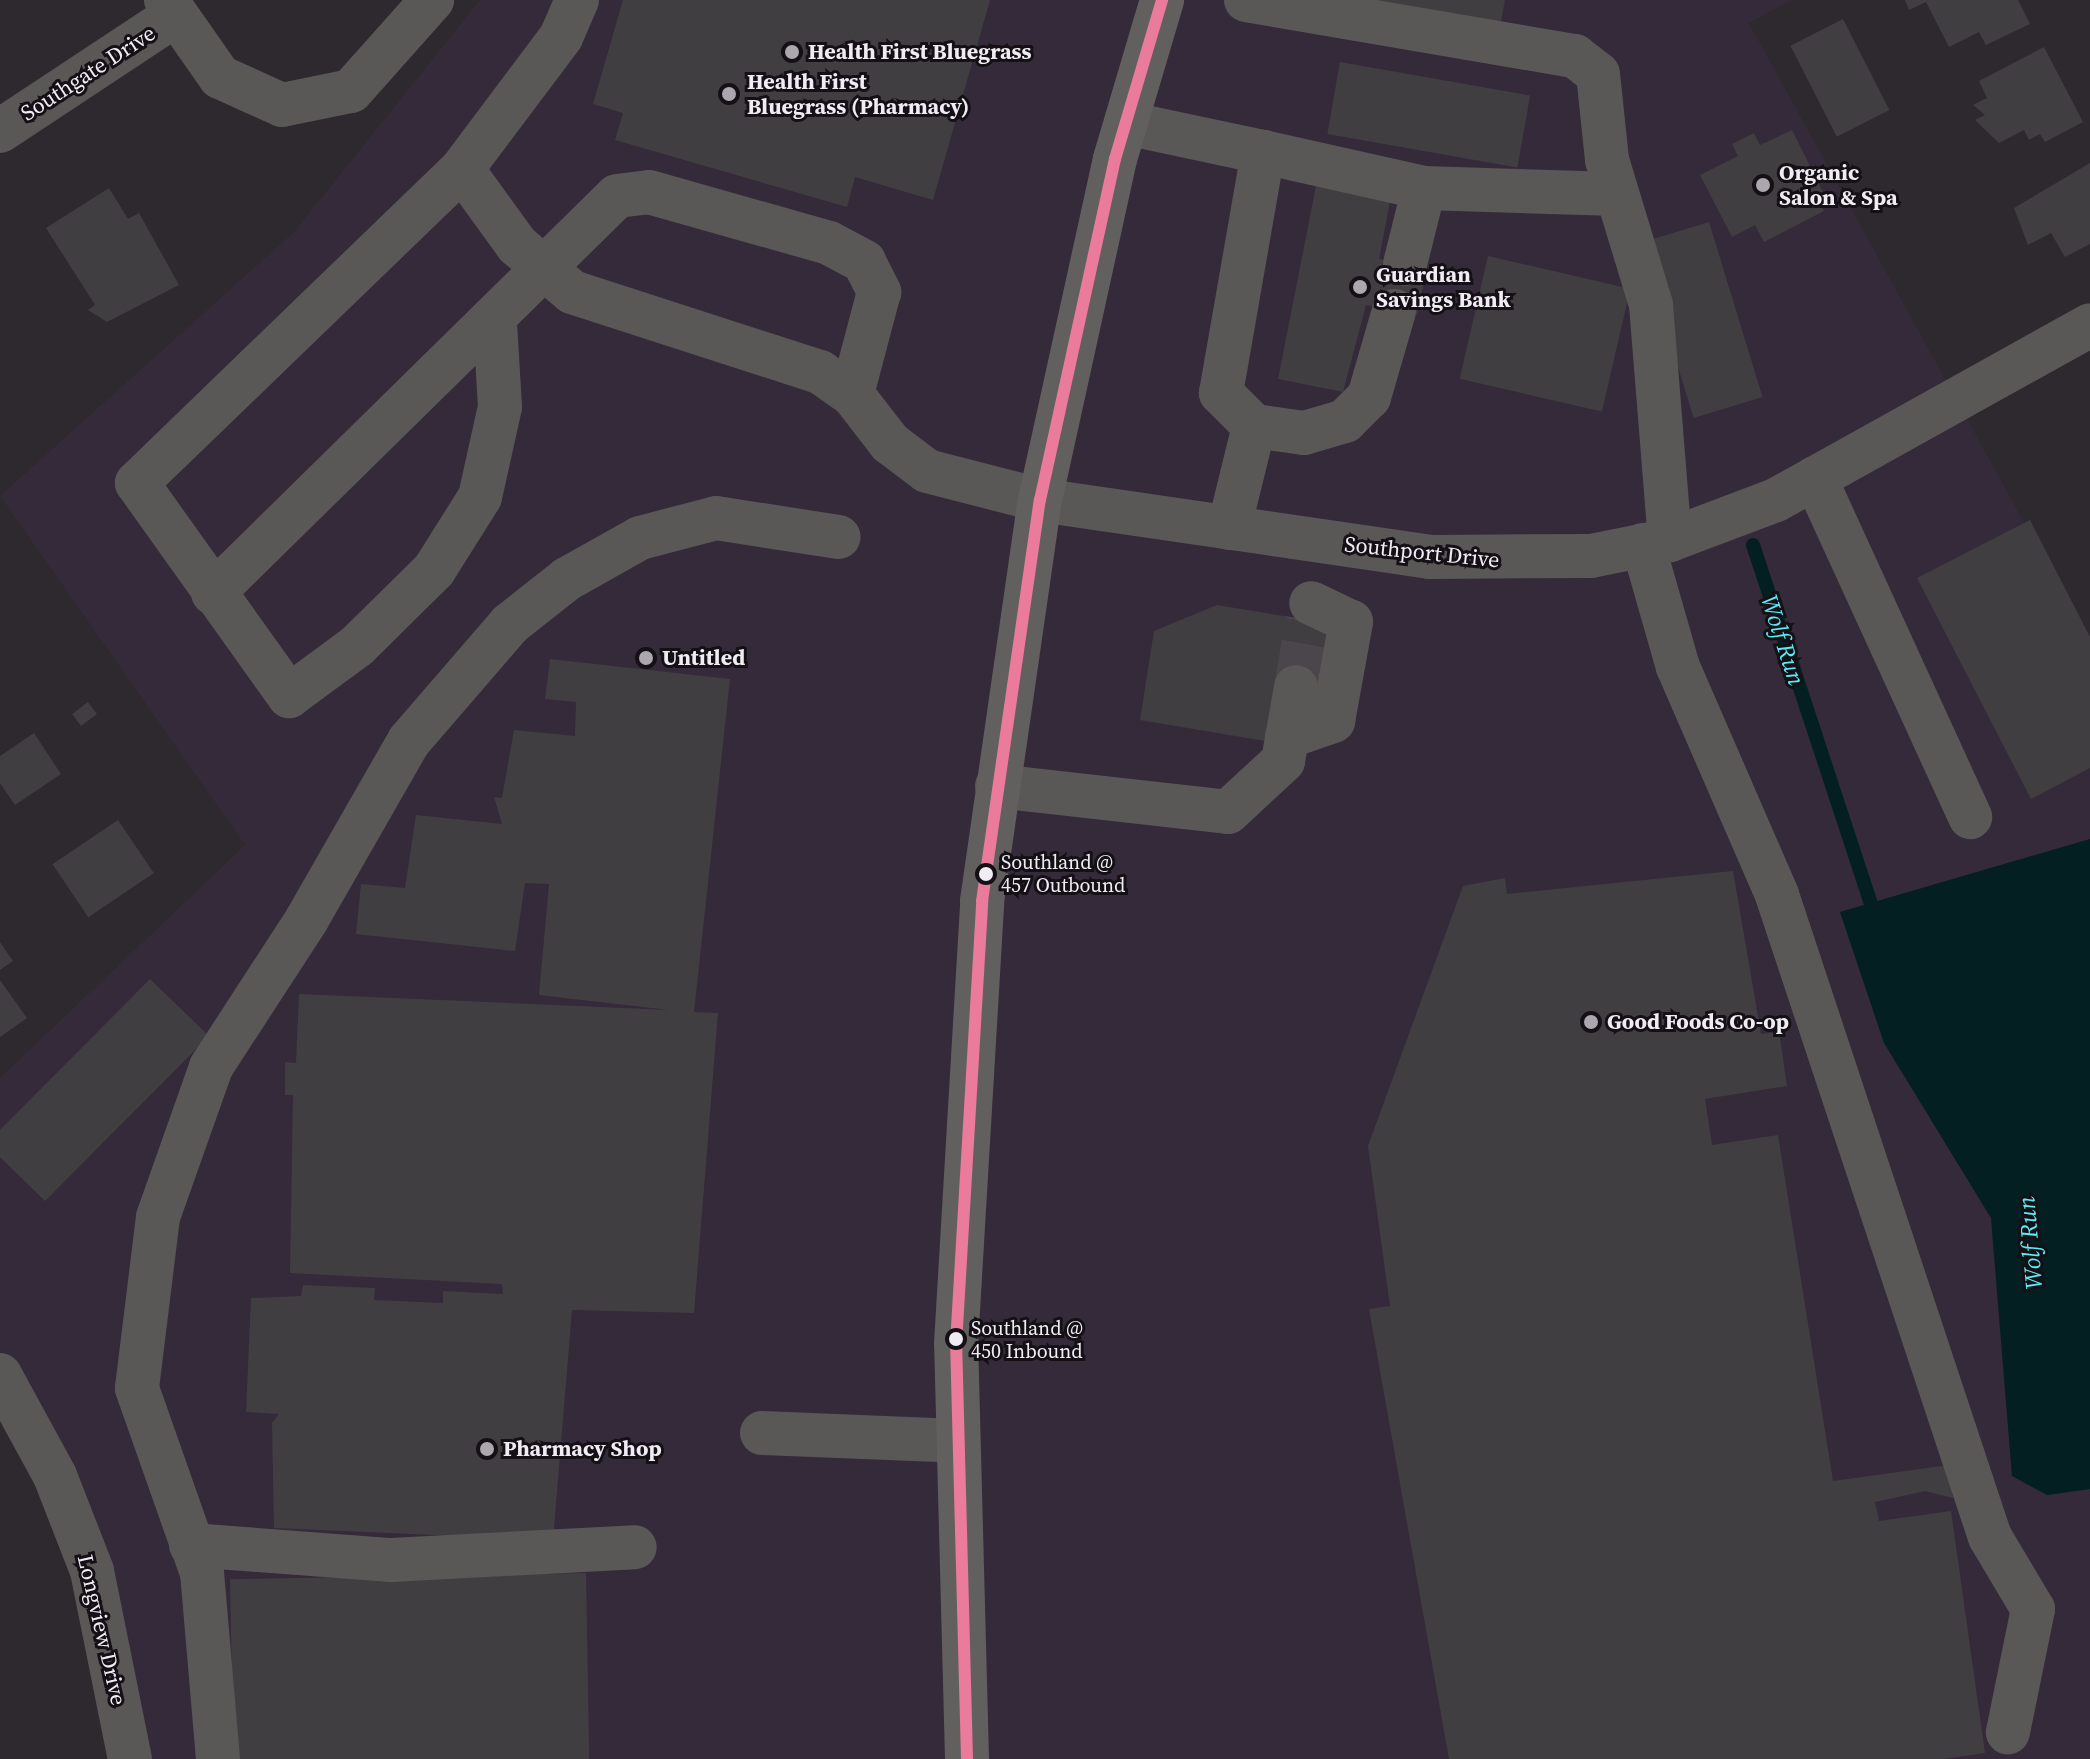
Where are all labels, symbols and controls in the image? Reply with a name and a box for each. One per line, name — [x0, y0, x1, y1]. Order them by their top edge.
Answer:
street label: Southgate Drive — [16, 20, 160, 126]
place label: Health First Bluegrass — [808, 39, 1032, 65]
marker: Health First Bluegrass — [783, 43, 801, 61]
place label: Health First Bluegrass (Pharmacy) — [747, 68, 969, 120]
marker: Health First Bluegrass (Pharmacy) — [718, 83, 740, 105]
place label: Organic Salon & Spa — [1779, 159, 1898, 210]
marker: Organic Salon & Spa — [1754, 176, 1772, 194]
place label: Guardian Savings Bank — [1376, 261, 1511, 312]
marker: Guardian Savings Bank — [1351, 278, 1369, 296]
street label: Southport Drive — [1343, 531, 1501, 573]
water label: Wolf Run — [1755, 591, 1811, 689]
place label: Untitled — [662, 645, 745, 671]
marker: Untitled — [637, 649, 655, 667]
place label: Southland @ 457 Outbound — [1001, 850, 1125, 897]
marker: Southland @ 457 Outbound — [978, 866, 994, 882]
place label: Good Foods Co-op — [1607, 1009, 1789, 1035]
marker: Good Foods Co-op — [1582, 1013, 1600, 1031]
water label: Wolf Run — [2012, 1195, 2048, 1291]
place label: Southland @ 450 Inbound — [971, 1316, 1083, 1363]
marker: Southland @ 450 Inbound — [948, 1331, 964, 1347]
place label: Pharmacy Shop — [503, 1436, 662, 1462]
marker: Pharmacy Shop — [478, 1440, 496, 1458]
street label: Longview Drive — [72, 1552, 132, 1708]

